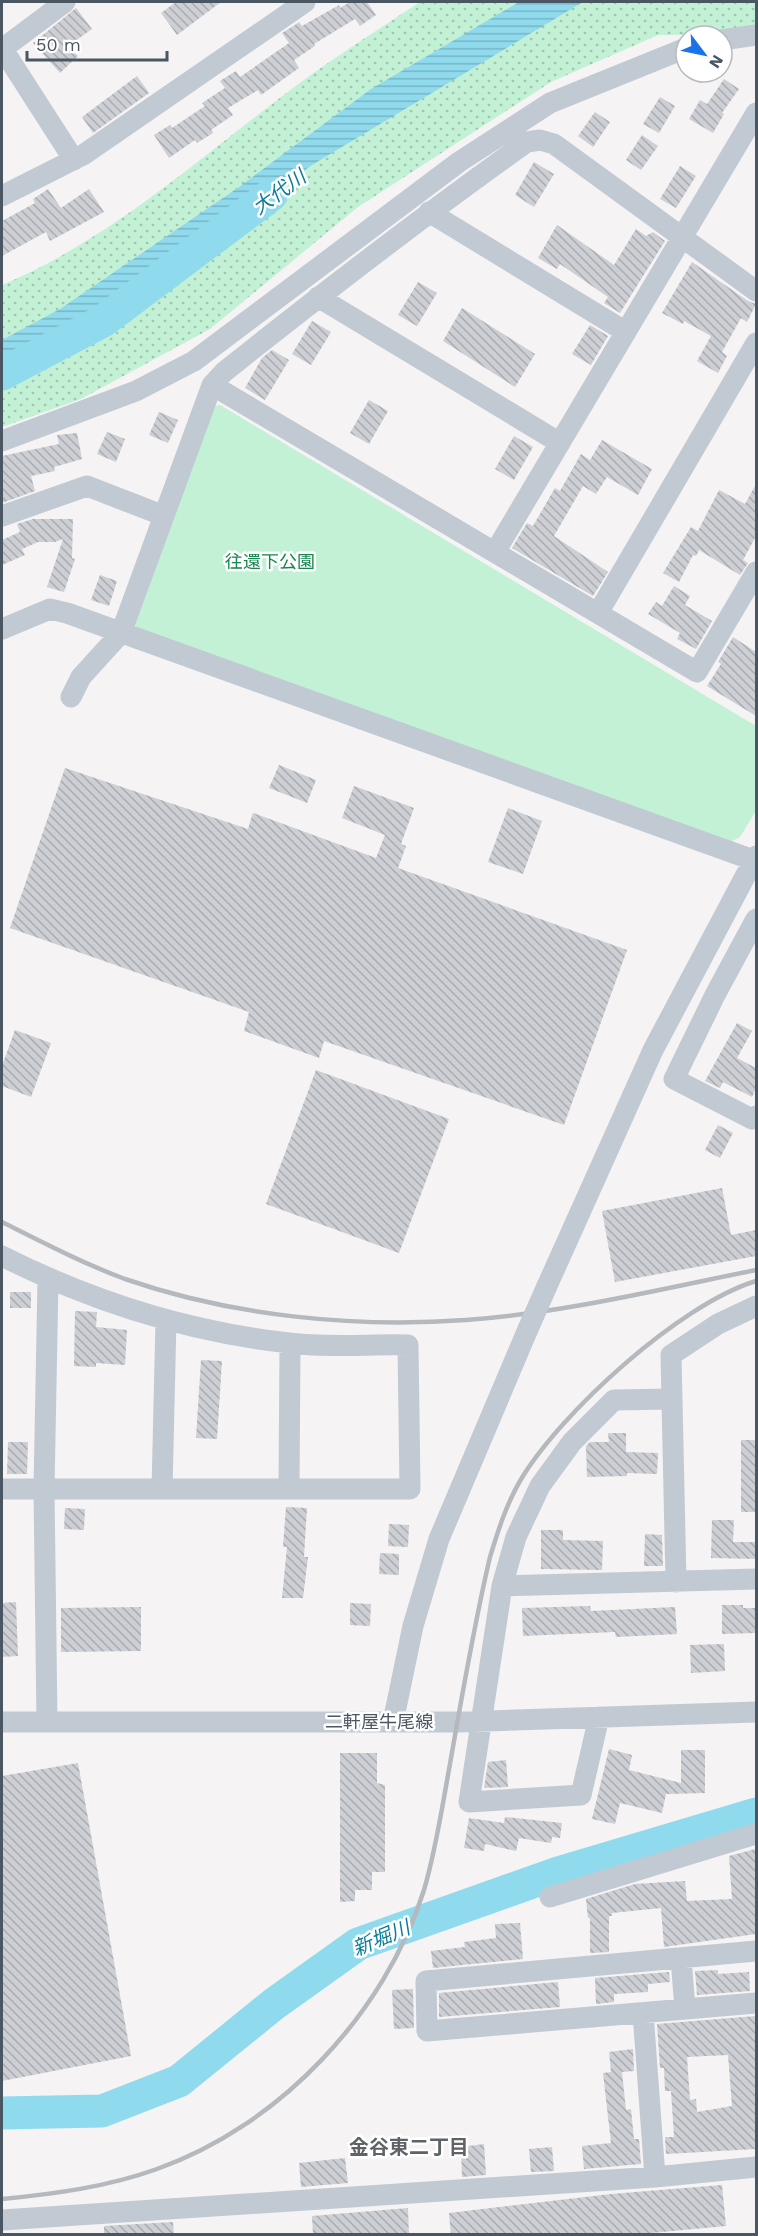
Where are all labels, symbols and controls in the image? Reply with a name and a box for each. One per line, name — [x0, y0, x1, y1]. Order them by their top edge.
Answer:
scale bar — [27, 24, 166, 62]
north arrow — [674, 24, 734, 84]
text: 50 m — [36, 34, 81, 55]
text: N — [705, 52, 727, 72]
water label: 大代川 — [248, 163, 312, 219]
park label: 往還下公園 — [225, 551, 315, 572]
street label: 二軒屋牛尾線 — [325, 1711, 433, 1732]
water label: 新堀川 — [349, 1914, 415, 1961]
district label: 金谷東二丁目 — [349, 2135, 469, 2159]

